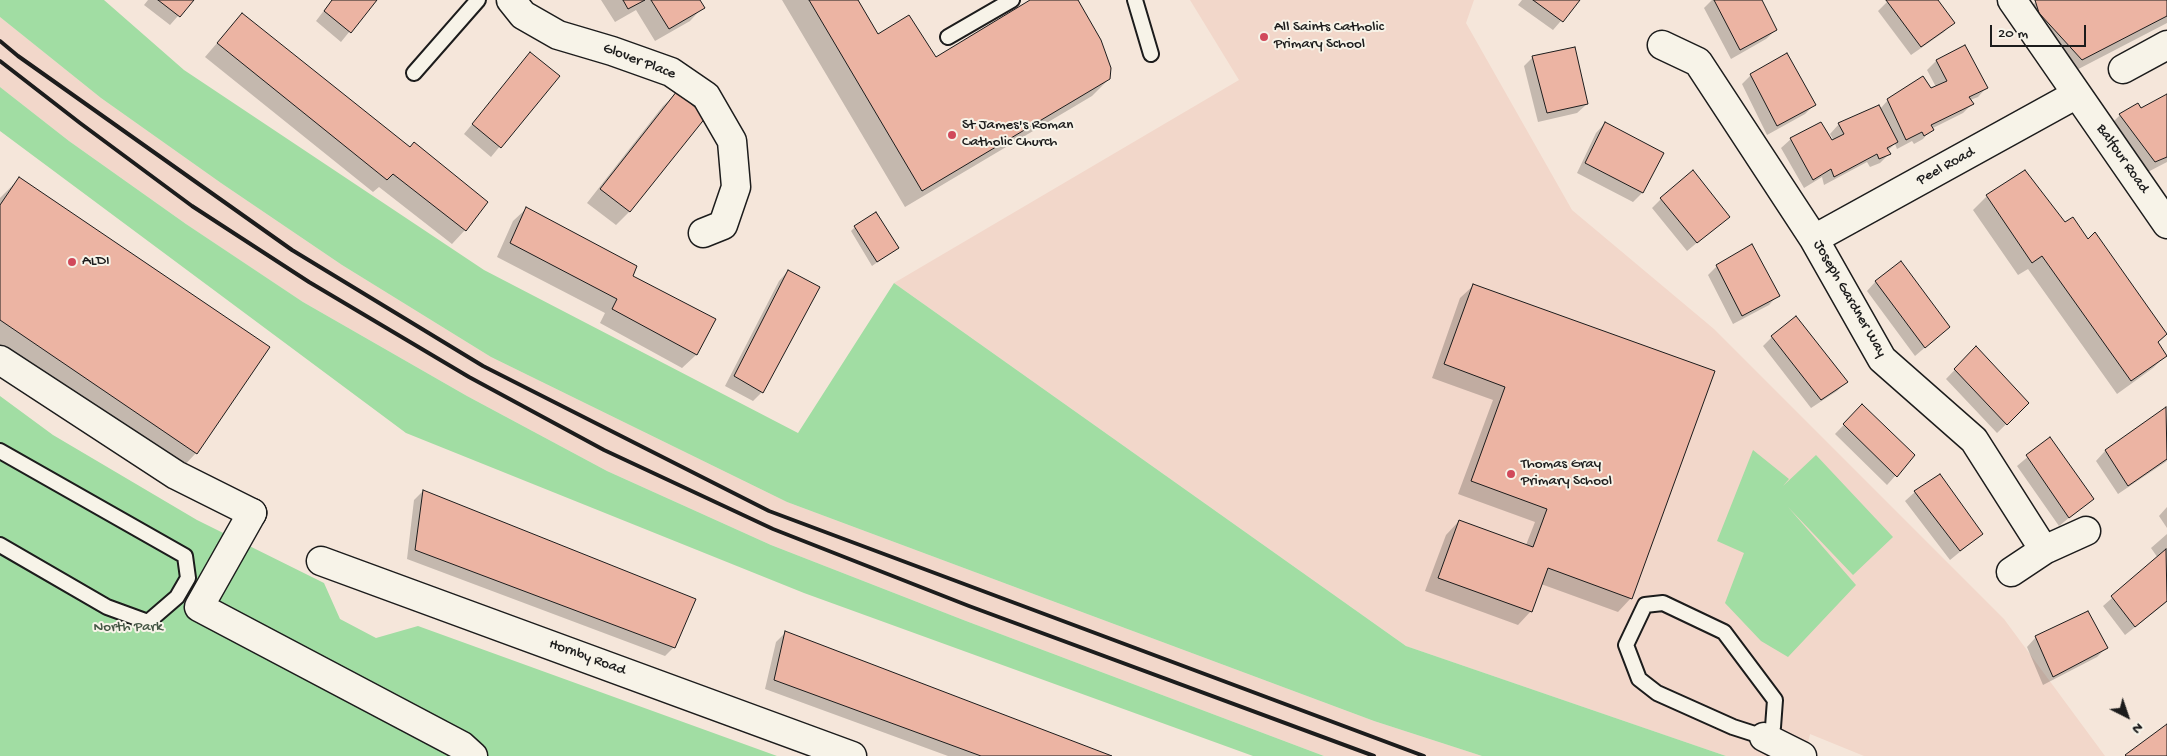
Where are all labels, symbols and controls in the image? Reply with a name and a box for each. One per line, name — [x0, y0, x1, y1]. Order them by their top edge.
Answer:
scale bar — [1992, 15, 2088, 47]
place label: All Saints Catholic Primary School — [1274, 19, 1384, 54]
text: 20 m — [1998, 25, 2028, 43]
marker: All Saints Catholic Primary School — [1258, 31, 1270, 43]
street label: Glover Place — [600, 40, 678, 84]
place label: St James's Roman Catholic Church — [962, 117, 1073, 152]
street label: Balfour Road — [2092, 121, 2152, 197]
marker: St James's Roman Catholic Church — [946, 129, 958, 141]
street label: Peel Road — [1914, 144, 1978, 190]
street label: Joseph Gardner Way — [1808, 237, 1890, 361]
place label: ALDI — [82, 253, 110, 271]
marker: ALDI — [66, 256, 78, 268]
place label: Thomas Gray Primary School — [1521, 456, 1612, 491]
marker: Thomas Gray Primary School — [1505, 468, 1517, 480]
park label: North Park — [93, 619, 163, 637]
street label: Hornby Road — [546, 636, 628, 680]
north arrow — [2102, 691, 2152, 741]
text: N — [2128, 718, 2146, 737]

